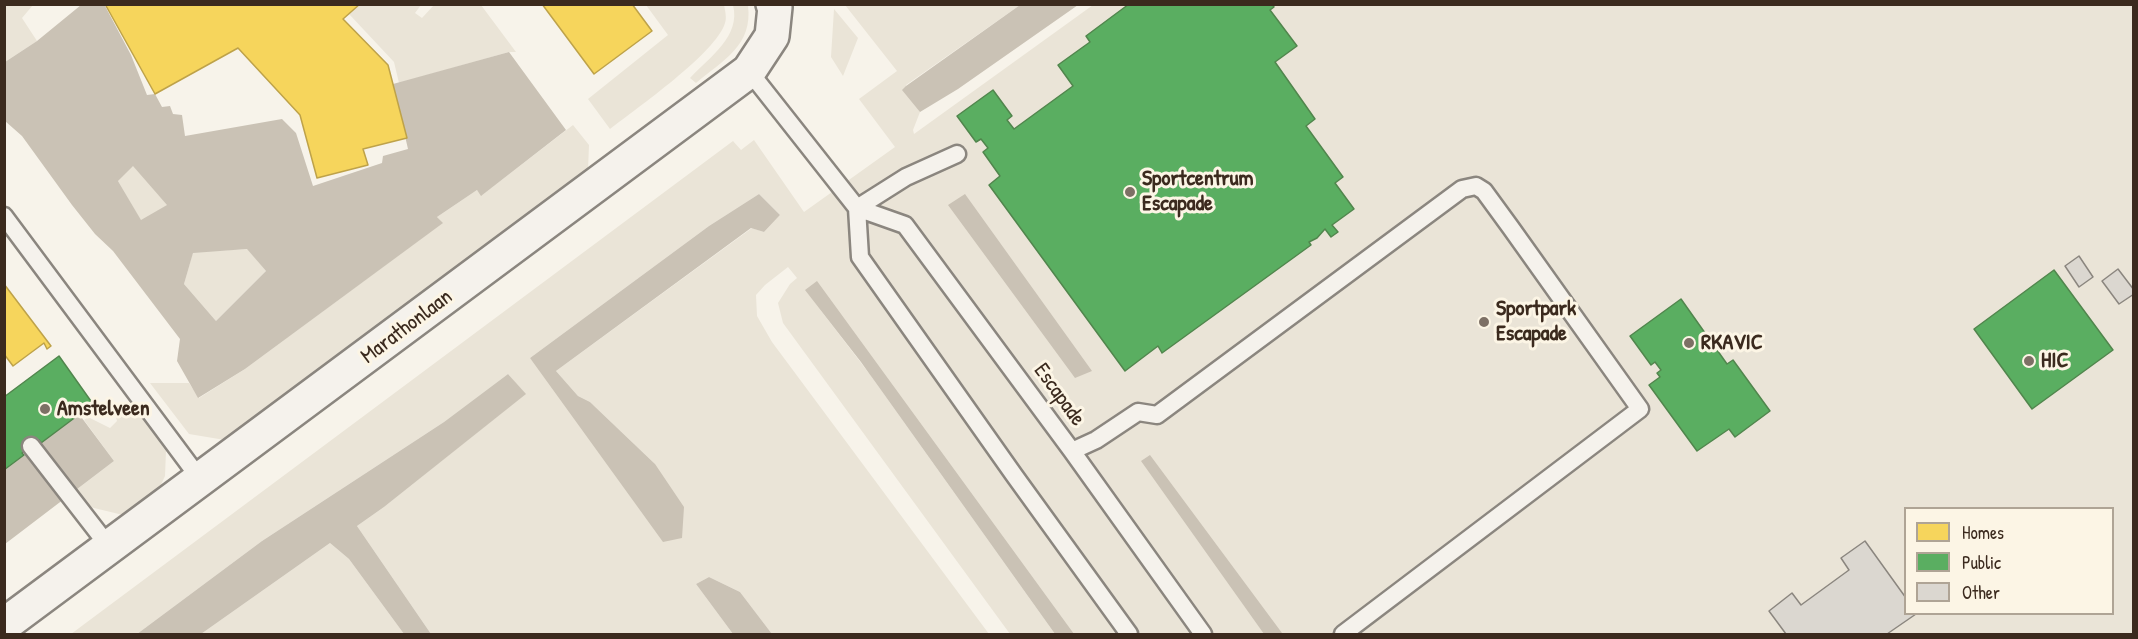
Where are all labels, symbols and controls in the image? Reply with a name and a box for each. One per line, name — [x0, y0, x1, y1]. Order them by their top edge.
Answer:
place label: Sportcentrum Escapade — [1142, 166, 1253, 218]
marker: Sportcentrum Escapade — [1123, 185, 1137, 199]
street label: Marathonlaan — [356, 284, 458, 370]
place label: Sportpark Escapade — [1496, 296, 1576, 348]
marker: Sportpark Escapade — [1477, 315, 1491, 329]
place label: RKAVIC — [1701, 330, 1763, 356]
marker: RKAVIC — [1682, 336, 1696, 350]
place label: HIC — [2041, 348, 2069, 374]
marker: HIC — [2022, 354, 2036, 368]
street label: Escapade — [1028, 359, 1090, 431]
place label: Amstelveen — [57, 396, 150, 422]
marker: Amstelveen — [38, 402, 52, 416]
legend — [1904, 507, 2114, 615]
text: Homes — [1962, 520, 2004, 545]
text: Public — [1962, 550, 2001, 575]
text: Other — [1962, 580, 2000, 605]

